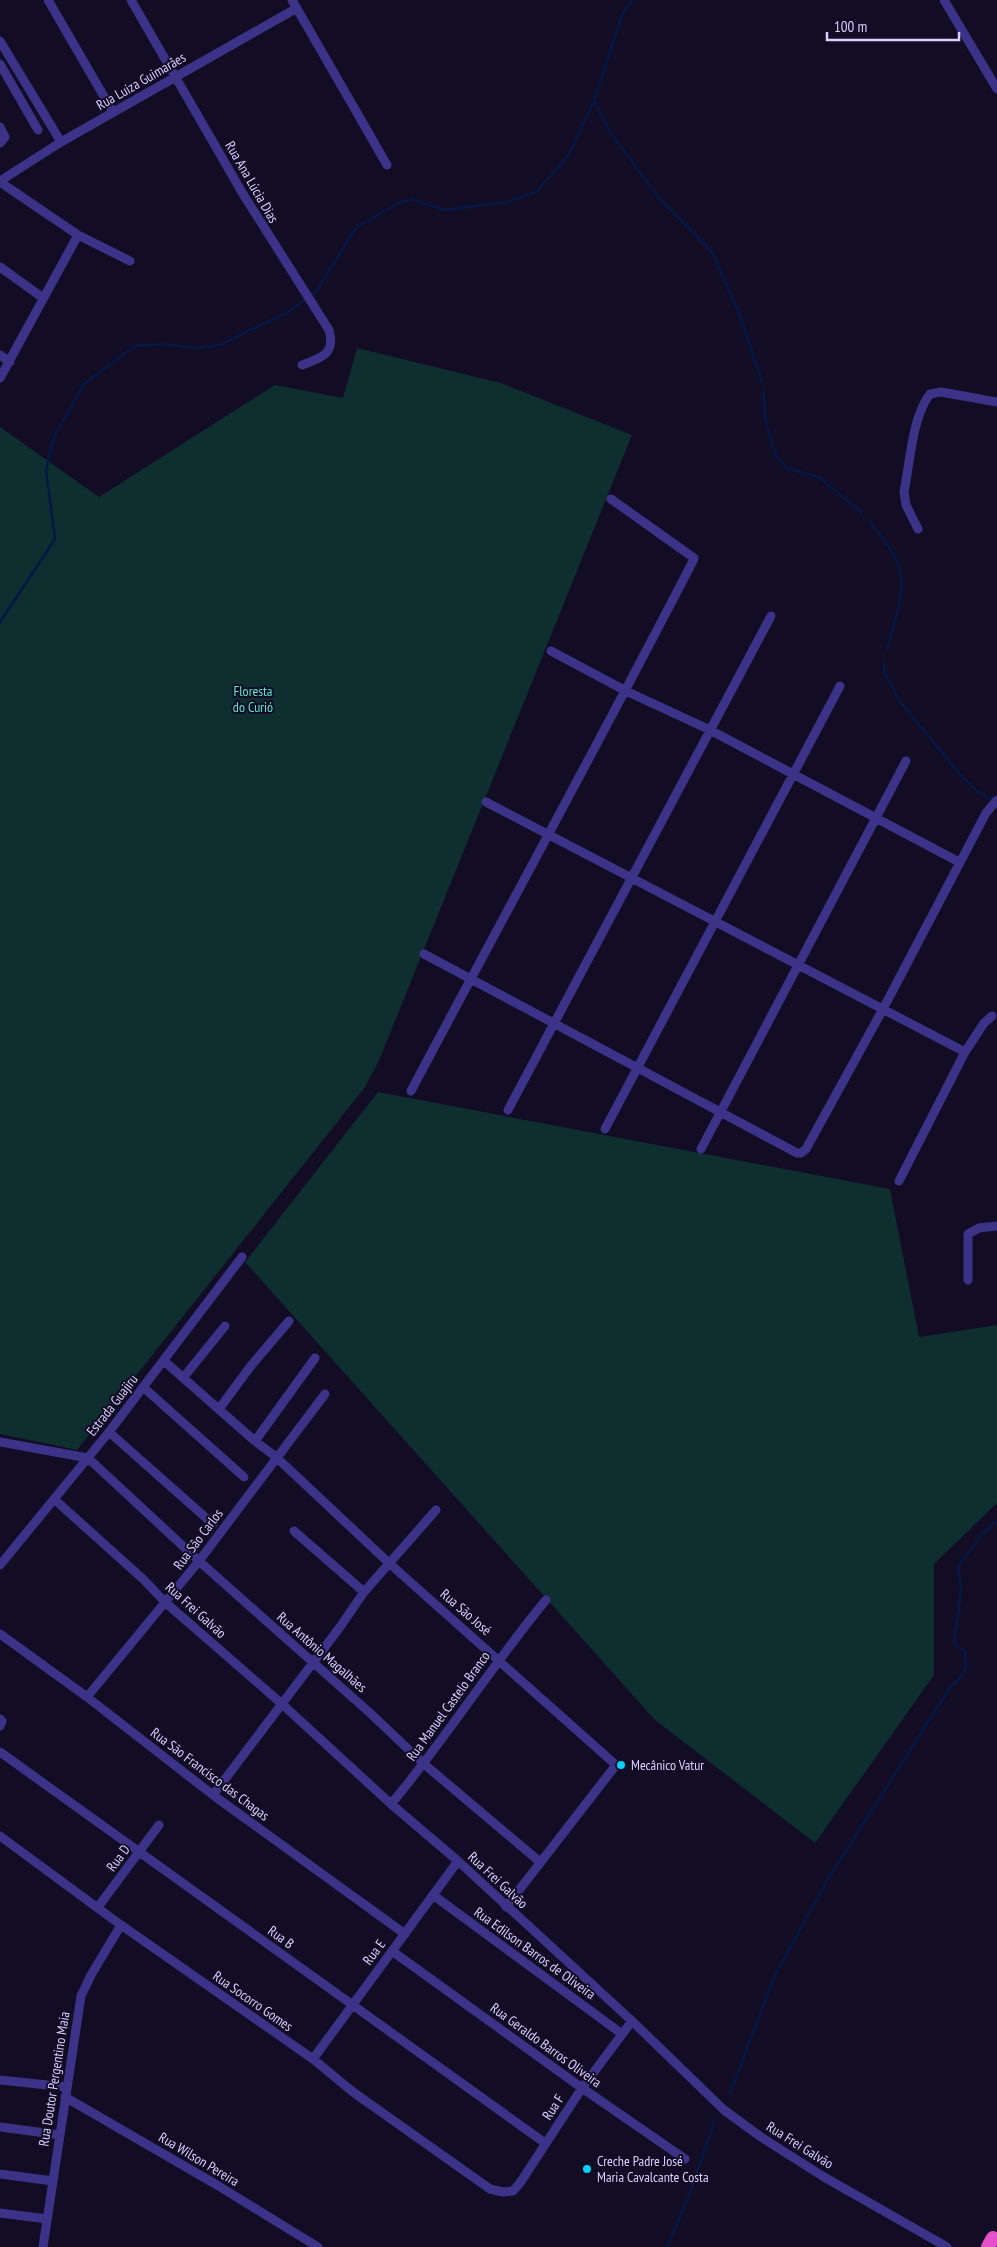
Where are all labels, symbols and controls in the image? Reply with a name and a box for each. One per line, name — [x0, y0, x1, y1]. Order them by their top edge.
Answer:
scale bar — [827, 10, 960, 42]
text: 100 m — [834, 17, 867, 36]
street label: Rua Luiza Guimarães — [93, 48, 189, 114]
street label: Rua Ana Lúcia Dias — [221, 138, 283, 226]
park label: Floresta do Curió — [233, 682, 273, 716]
street label: Estrada Guajiru — [82, 1371, 142, 1439]
street label: Rua São Carlos — [169, 1505, 227, 1573]
street label: Rua Frei Galvão — [162, 1578, 230, 1642]
street label: Rua São José — [437, 1585, 495, 1639]
street label: Rua Antônio Magalhães — [273, 1608, 371, 1696]
street label: Rua Manuel Castelo Branco — [402, 1648, 494, 1764]
street label: Rua São Francisco das Chagas — [147, 1724, 273, 1825]
place label: Mecânico Vatur — [631, 1756, 704, 1774]
marker: Mecânico Vatur — [615, 1759, 627, 1771]
street label: Rua D — [102, 1841, 134, 1875]
street label: Rua Frei Galvão — [464, 1848, 532, 1912]
street label: Rua Edilson Barros de Oliveira — [471, 1903, 599, 2003]
street label: Rua B — [264, 1921, 298, 1953]
street label: Rua E — [359, 1936, 389, 1968]
street label: Rua Socorro Gomes — [210, 1967, 297, 2035]
street label: Rua Geraldo Barros Oliveira — [487, 1999, 605, 2091]
street label: Rua Doutor Pergentino Maia — [34, 2010, 74, 2148]
street label: Rua F — [538, 2091, 568, 2123]
street label: Rua Frei Galvão — [763, 2117, 837, 2173]
street label: Rua Wilson Pereira — [156, 2128, 242, 2190]
place label: Creche Padre José Maria Cavalcante Costa — [597, 2152, 709, 2186]
marker: Creche Padre José Maria Cavalcante Costa — [581, 2163, 593, 2175]

